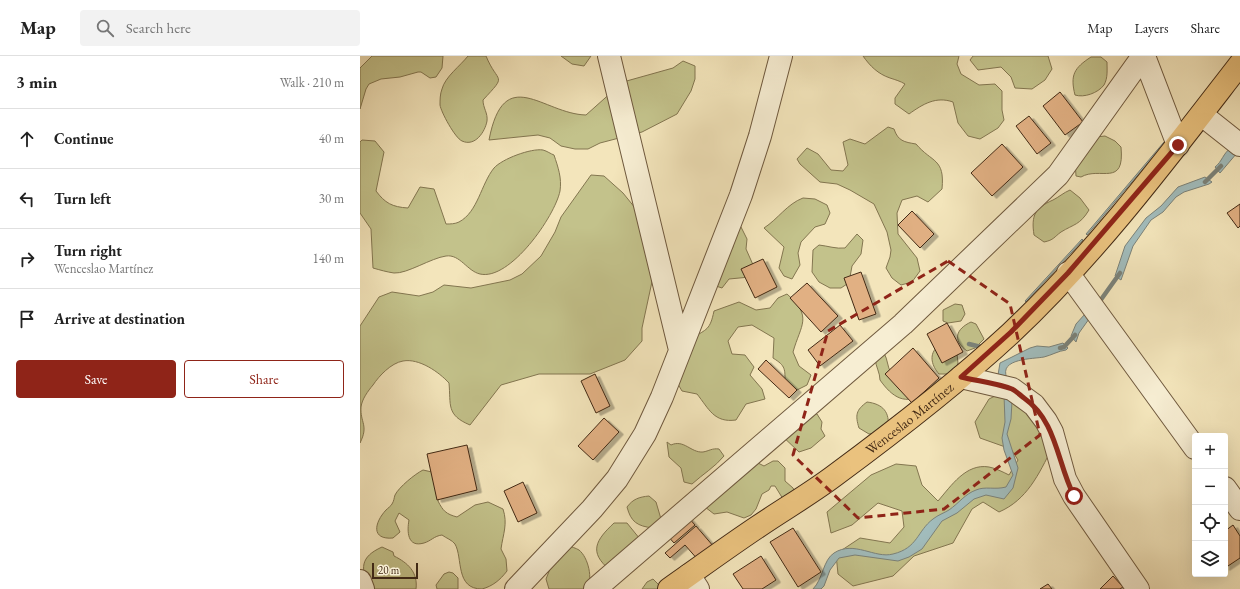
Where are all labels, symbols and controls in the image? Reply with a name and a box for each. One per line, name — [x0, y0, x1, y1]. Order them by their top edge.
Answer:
search box — [80, 10, 360, 46]
text: Map — [20, 15, 56, 40]
icon: search — [94, 17, 116, 39]
text: Search here — [126, 18, 191, 37]
text: Map — [1087, 19, 1112, 37]
text: Layers — [1134, 19, 1169, 37]
text: Share — [1191, 19, 1220, 37]
text: 3 min — [16, 71, 57, 93]
text: Walk · 210 m — [280, 74, 344, 91]
icon: ahead — [16, 128, 38, 150]
text: Continue — [54, 129, 114, 148]
text: 40 m — [319, 130, 344, 147]
route end — [1169, 136, 1187, 154]
icon: left — [16, 188, 38, 210]
text: Turn left — [54, 189, 111, 208]
text: 30 m — [319, 190, 344, 207]
text: Turn right — [54, 241, 122, 260]
icon: right — [16, 248, 38, 270]
text: 140 m — [313, 250, 344, 267]
text: Wenceslao Martínez — [54, 260, 153, 277]
icon: arrive — [16, 308, 38, 330]
text: Arrive at destination — [54, 309, 185, 328]
button: Save — [16, 360, 176, 398]
button: Share — [184, 360, 344, 398]
street label: Wenceslao Martínez — [862, 378, 958, 458]
map controls — [1192, 433, 1228, 577]
button: + — [1192, 433, 1228, 469]
button: − — [1192, 469, 1228, 505]
route start — [1065, 487, 1083, 505]
button: locate — [1192, 505, 1228, 541]
button: layers — [1192, 541, 1228, 577]
scale bar — [372, 561, 418, 580]
text: 20 m — [378, 563, 399, 577]

